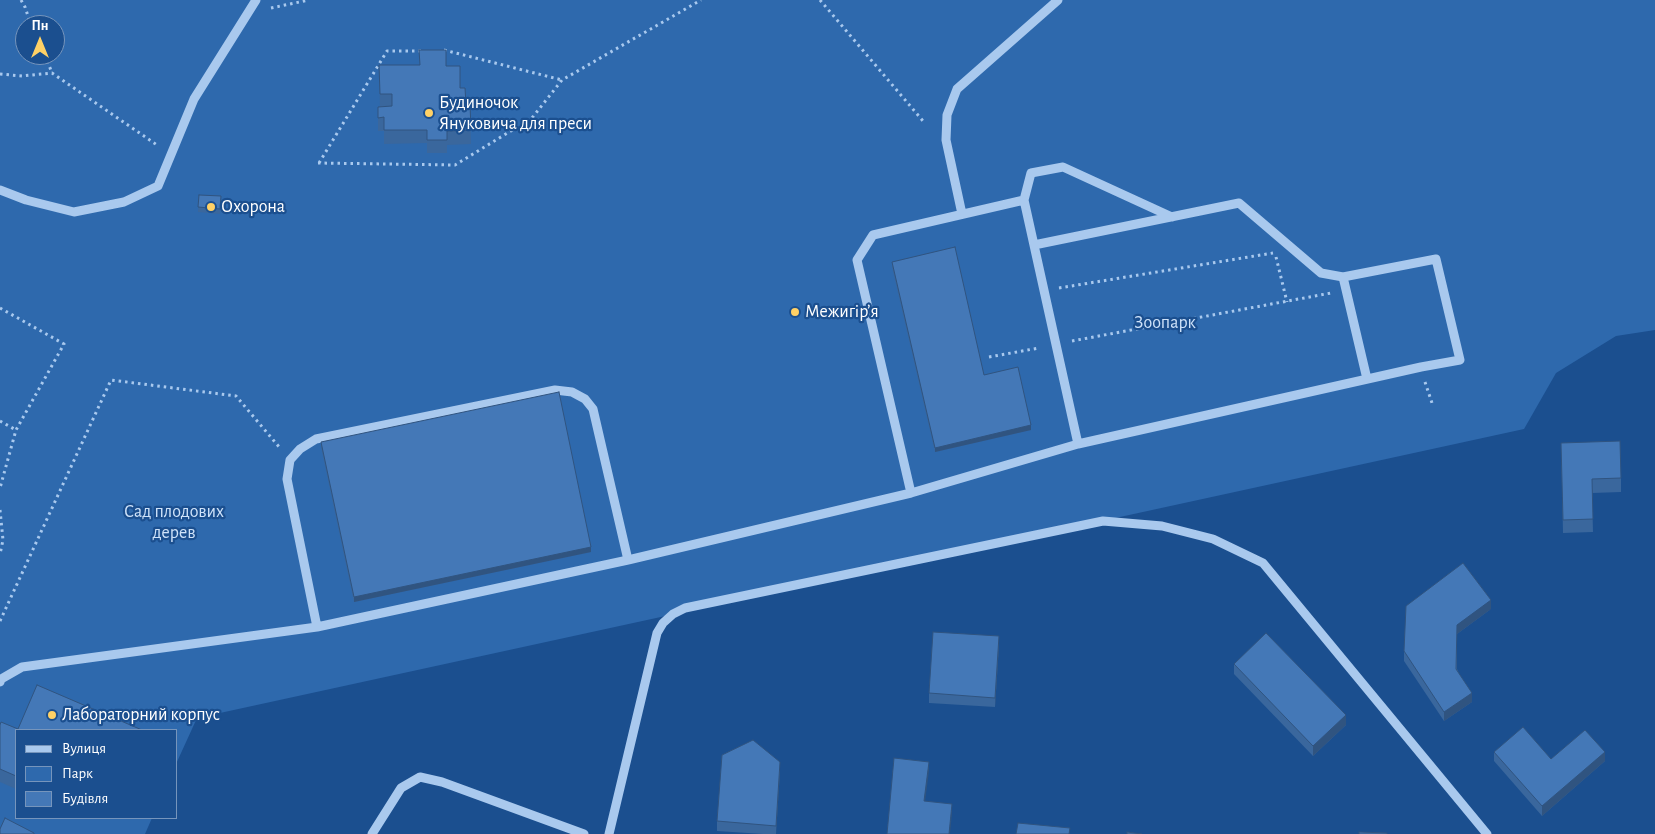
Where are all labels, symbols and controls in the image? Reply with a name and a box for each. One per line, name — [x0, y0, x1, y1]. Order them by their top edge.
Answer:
north arrow — [15, 15, 65, 65]
text: Пн — [31, 19, 49, 33]
place label: Будиночок Януковича для преси — [439, 92, 592, 134]
marker: Будиночок Януковича для преси — [423, 107, 435, 119]
place label: Охорона — [221, 196, 285, 218]
marker: Охорона — [205, 201, 217, 213]
place label: Межигір’я — [805, 301, 879, 323]
marker: Межигір’я — [789, 306, 801, 318]
park label: Зоопарк — [1134, 312, 1196, 334]
park label: Сад плодових дерев — [124, 501, 224, 544]
place label: Лабораторний корпус — [62, 704, 220, 726]
marker: Лабораторний корпус — [46, 709, 58, 721]
legend — [15, 729, 178, 819]
text: Вулиця — [62, 741, 106, 756]
text: Парк — [62, 766, 93, 781]
text: Будівля — [62, 791, 108, 806]

